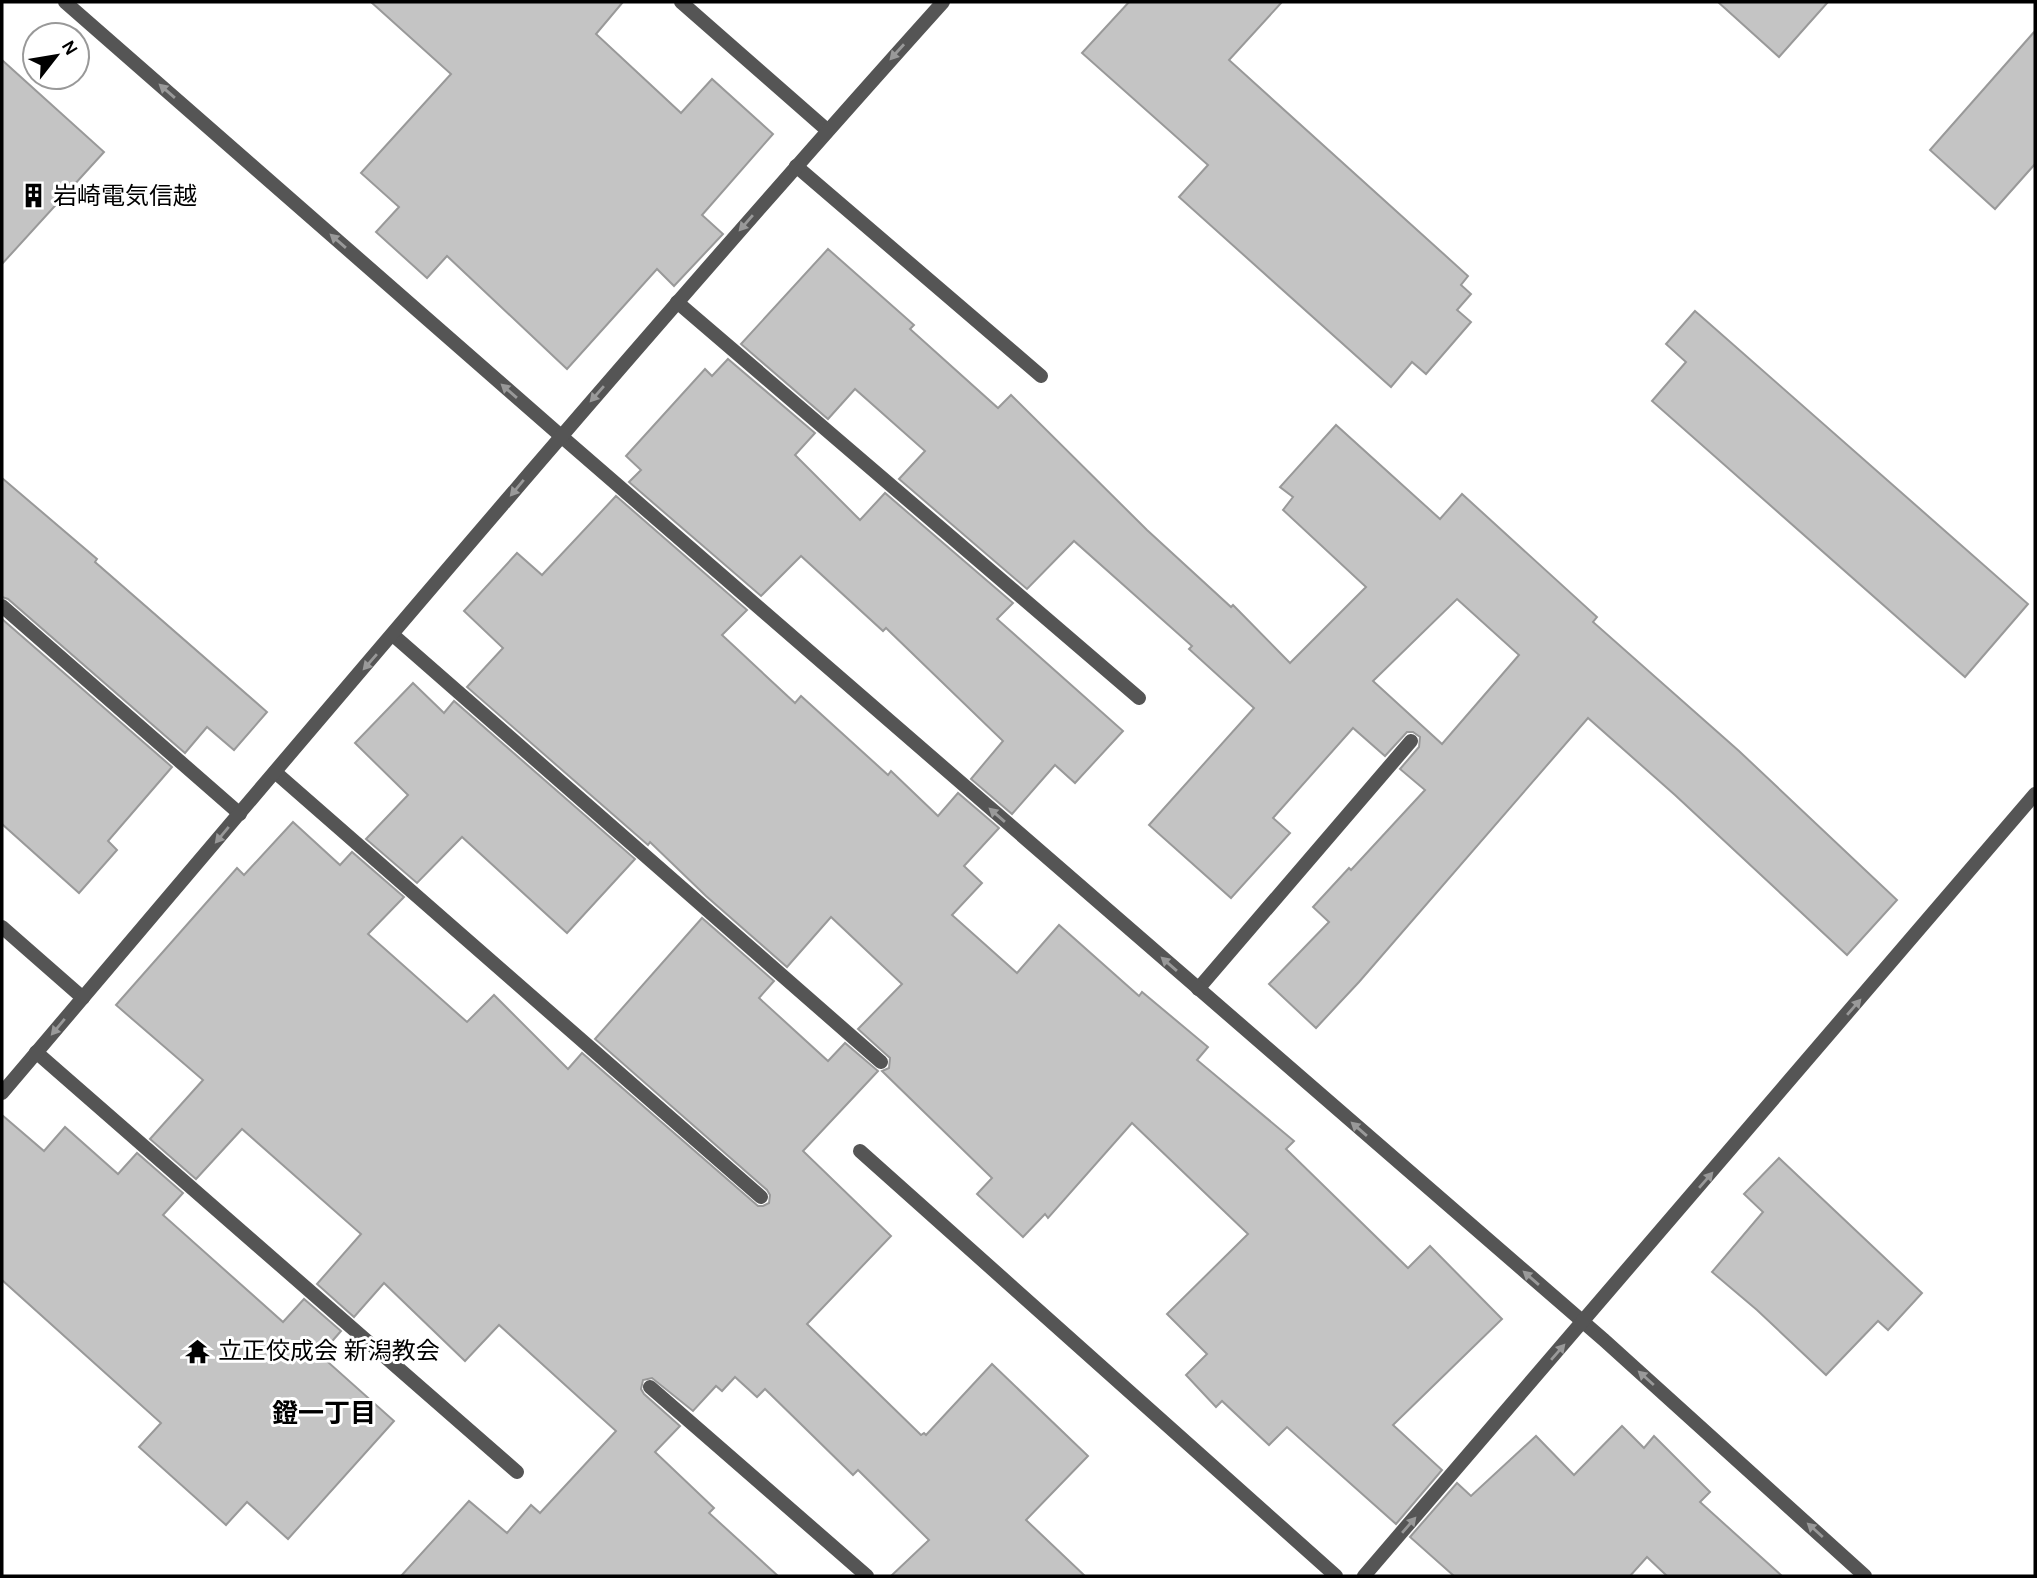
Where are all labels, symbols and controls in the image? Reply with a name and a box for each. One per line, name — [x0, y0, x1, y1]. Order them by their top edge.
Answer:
north arrow — [21, 21, 91, 91]
text: N — [57, 36, 83, 59]
one-way arrow — [890, 44, 905, 61]
one-way arrow — [158, 83, 176, 99]
building icon: 岩崎電気信越 — [19, 182, 47, 210]
place label: 岩崎電気信越 — [53, 182, 197, 210]
one-way arrow — [739, 214, 754, 231]
one-way arrow — [329, 233, 347, 249]
one-way arrow — [500, 383, 518, 399]
one-way arrow — [590, 386, 605, 403]
one-way arrow — [509, 479, 524, 497]
one-way arrow — [363, 653, 378, 670]
one-way arrow — [989, 808, 1006, 823]
one-way arrow — [214, 826, 230, 844]
one-way arrow — [1160, 956, 1178, 972]
one-way arrow — [1846, 998, 1862, 1016]
one-way arrow — [51, 1018, 66, 1035]
one-way arrow — [1351, 1122, 1368, 1137]
one-way arrow — [1698, 1171, 1713, 1188]
one-way arrow — [1523, 1271, 1540, 1286]
temple icon: 立正佼成会 新潟教会 — [184, 1337, 212, 1365]
place label: 立正佼成会 新潟教会 — [218, 1337, 440, 1365]
one-way arrow — [1550, 1344, 1565, 1361]
one-way arrow — [1638, 1370, 1655, 1386]
district label: 鐙一丁目 — [272, 1398, 376, 1429]
one-way arrow — [1401, 1516, 1416, 1533]
one-way arrow — [1806, 1523, 1823, 1539]

